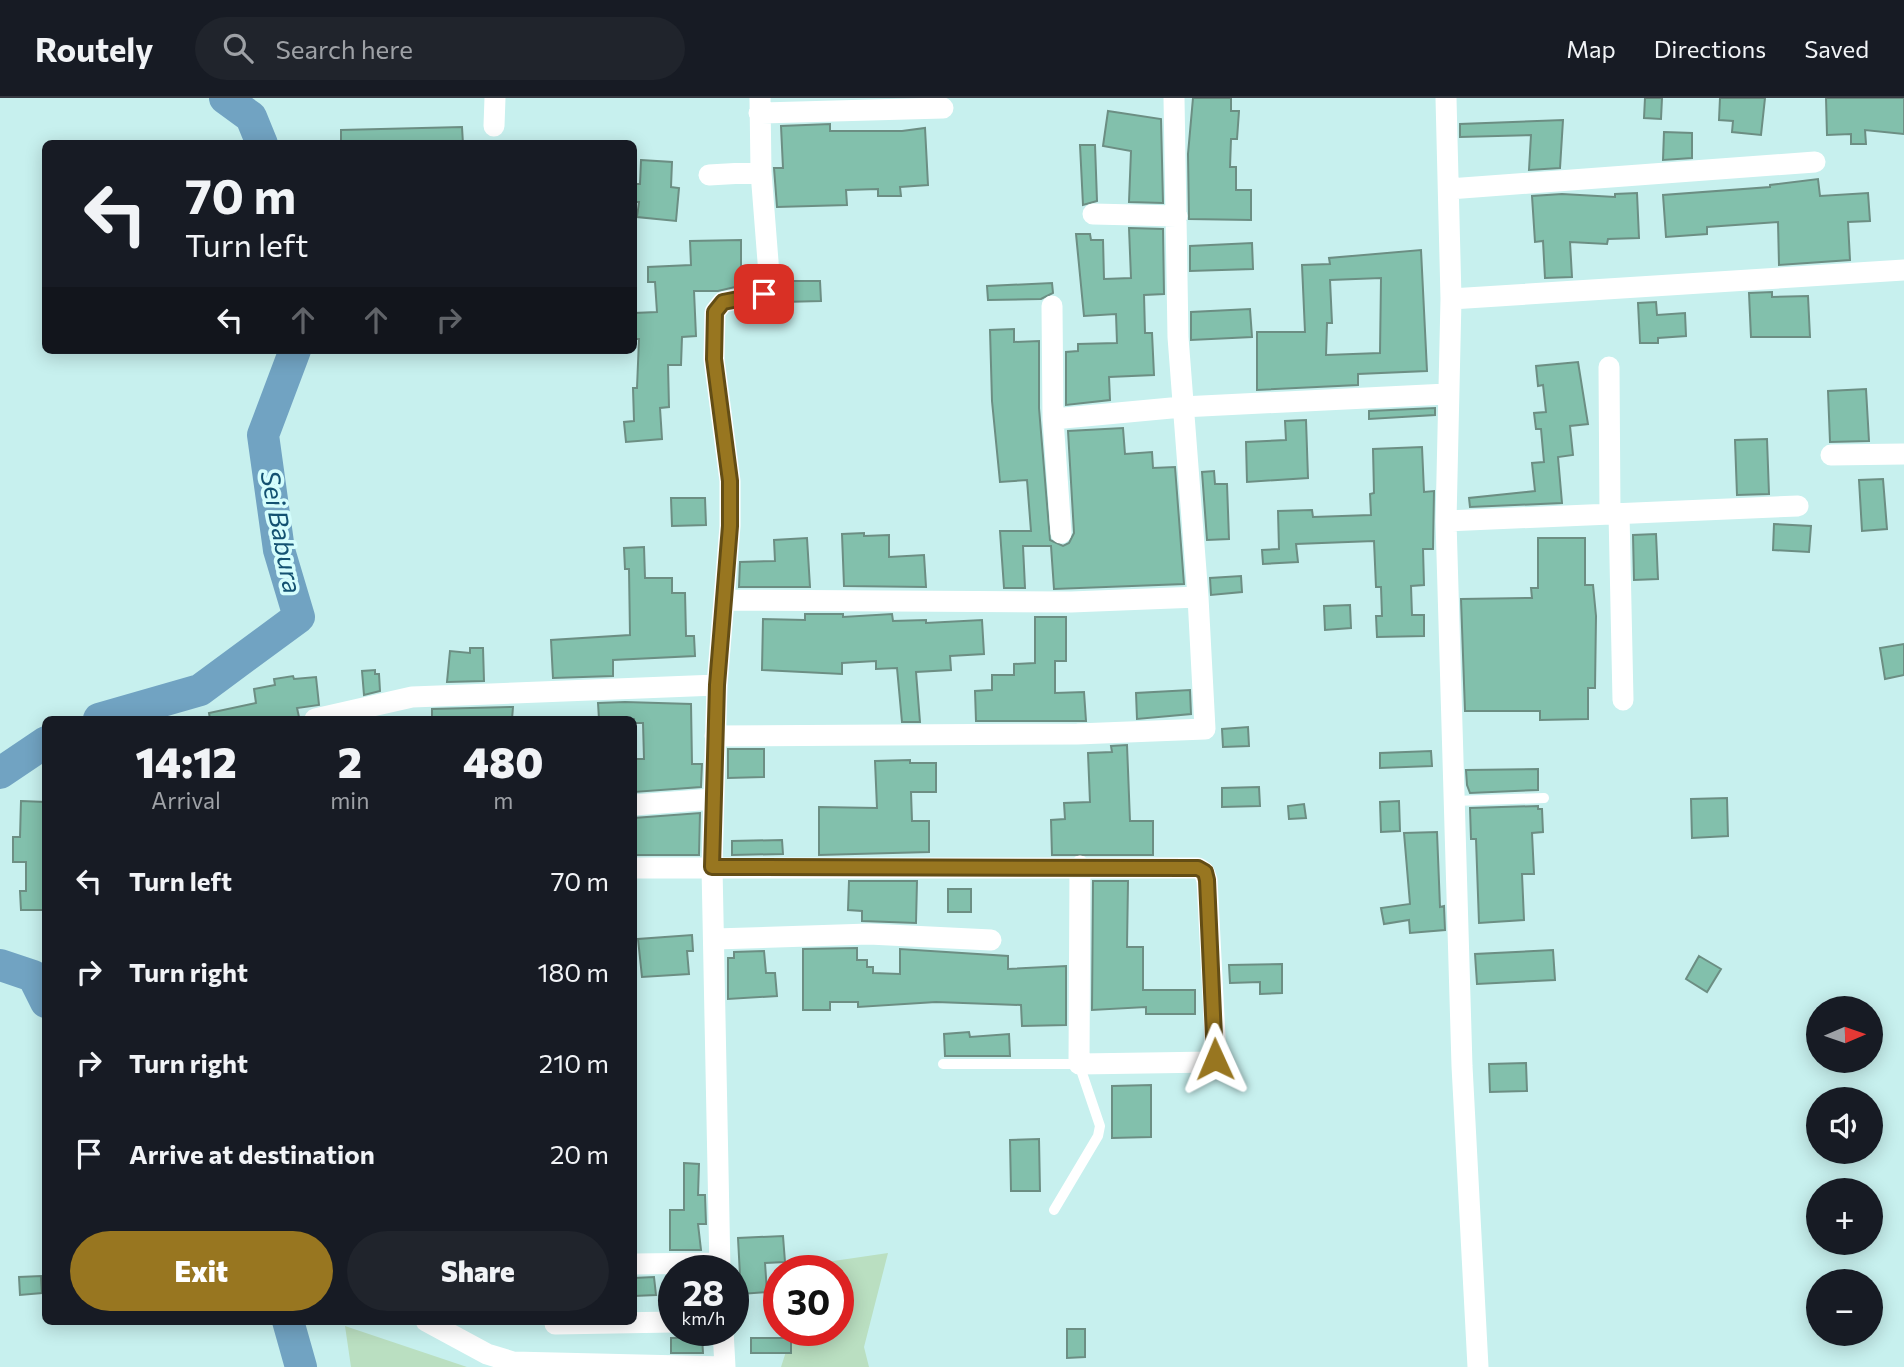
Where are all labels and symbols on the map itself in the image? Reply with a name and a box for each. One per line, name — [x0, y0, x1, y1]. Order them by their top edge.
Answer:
pin — [734, 264, 794, 324]
water label: Sei Babura — [255, 468, 310, 596]
north arrow — [1806, 996, 1883, 1073]
position arrow — [1178, 1022, 1252, 1096]
speed limit sign: 30 — [763, 1255, 854, 1346]

